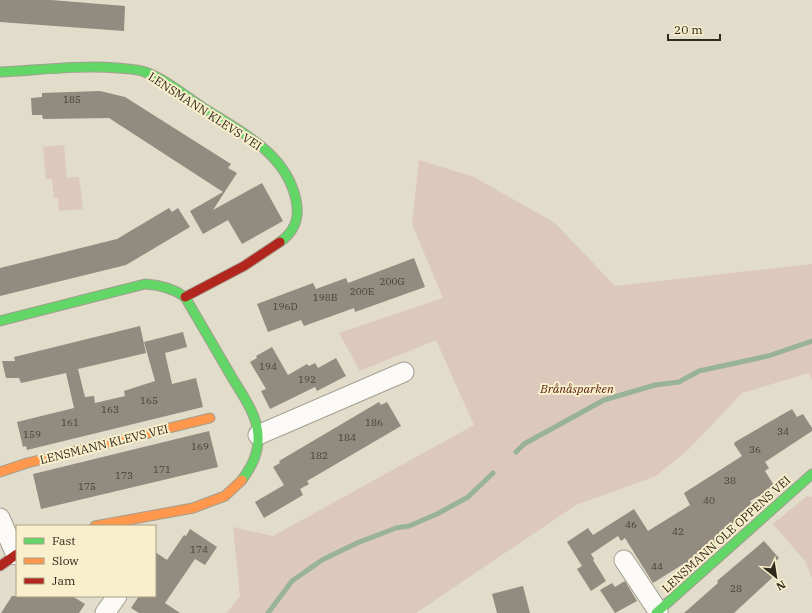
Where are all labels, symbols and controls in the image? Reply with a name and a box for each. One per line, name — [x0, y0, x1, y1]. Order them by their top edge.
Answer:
scale bar — [668, 16, 720, 42]
text: 20 m — [674, 22, 703, 37]
street label: LENSMANN KLEVS VEI — [146, 69, 264, 153]
house number: 185 — [63, 93, 81, 106]
house number: 200G — [379, 275, 405, 288]
house number: 200E — [350, 285, 374, 298]
house number: 198B — [313, 291, 338, 304]
house number: 196D — [272, 300, 298, 313]
house number: 194 — [259, 360, 277, 373]
house number: 192 — [298, 373, 316, 386]
park label: Brånåsparken — [539, 381, 614, 396]
house number: 165 — [140, 394, 158, 407]
house number: 163 — [101, 403, 119, 416]
house number: 161 — [61, 416, 79, 429]
house number: 186 — [365, 416, 383, 429]
street label: LENSMANN KLEVS VEI — [38, 421, 170, 467]
house number: 34 — [777, 425, 789, 438]
house number: 159 — [23, 428, 41, 441]
house number: 184 — [338, 431, 356, 444]
house number: 169 — [191, 440, 209, 453]
house number: 36 — [749, 443, 761, 456]
house number: 182 — [310, 449, 328, 462]
house number: 171 — [153, 463, 171, 476]
house number: 173 — [115, 469, 133, 482]
street label: LENSMANN OLE OPPENS VEI — [659, 472, 793, 596]
house number: 38 — [724, 474, 736, 487]
house number: 175 — [78, 480, 96, 493]
house number: 40 — [703, 494, 715, 507]
house number: 46 — [625, 518, 637, 531]
legend — [16, 525, 156, 597]
house number: 42 — [672, 525, 684, 538]
text: Fast — [52, 533, 76, 548]
house number: 174 — [190, 543, 208, 556]
text: Slow — [52, 553, 79, 568]
north arrow — [756, 557, 796, 597]
house number: 44 — [651, 560, 663, 573]
text: Jam — [52, 573, 76, 588]
house number: 28 — [730, 582, 742, 595]

